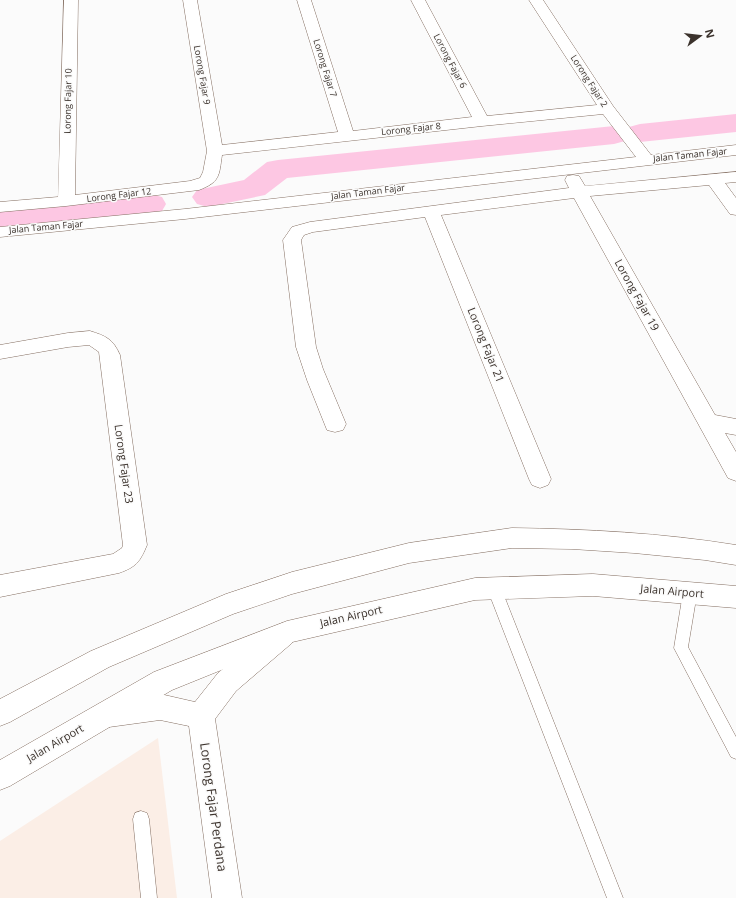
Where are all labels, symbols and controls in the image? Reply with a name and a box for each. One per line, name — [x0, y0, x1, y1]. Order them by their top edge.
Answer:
north arrow — [680, 16, 720, 56]
text: N — [702, 27, 719, 40]
street label: Lorong Fajar 6 — [431, 31, 470, 90]
street label: Lorong Fajar 7 — [310, 37, 340, 98]
street label: Lorong Fajar 9 — [191, 44, 214, 106]
street label: Lorong Fajar 2 — [568, 52, 611, 109]
street label: Lorong Fajar 10 — [60, 68, 75, 134]
street label: Lorong Fajar 8 — [380, 119, 441, 138]
street label: Jalan Taman Fajar — [651, 144, 728, 165]
street label: Jalan Taman Fajar — [329, 180, 406, 203]
street label: Lorong Fajar 12 — [86, 184, 152, 205]
street label: Jalan Taman Fajar — [7, 217, 84, 236]
street label: Lorong Fajar 19 — [612, 256, 663, 333]
street label: Lorong Fajar 21 — [465, 305, 508, 385]
street label: Lorong Fajar 23 — [112, 423, 137, 504]
street label: Jalan Airport — [639, 580, 704, 601]
street label: Jalan Airport — [317, 601, 384, 630]
street label: Jalan Airport — [23, 720, 86, 765]
street label: Lorong Fajar Perdana — [196, 741, 232, 873]

